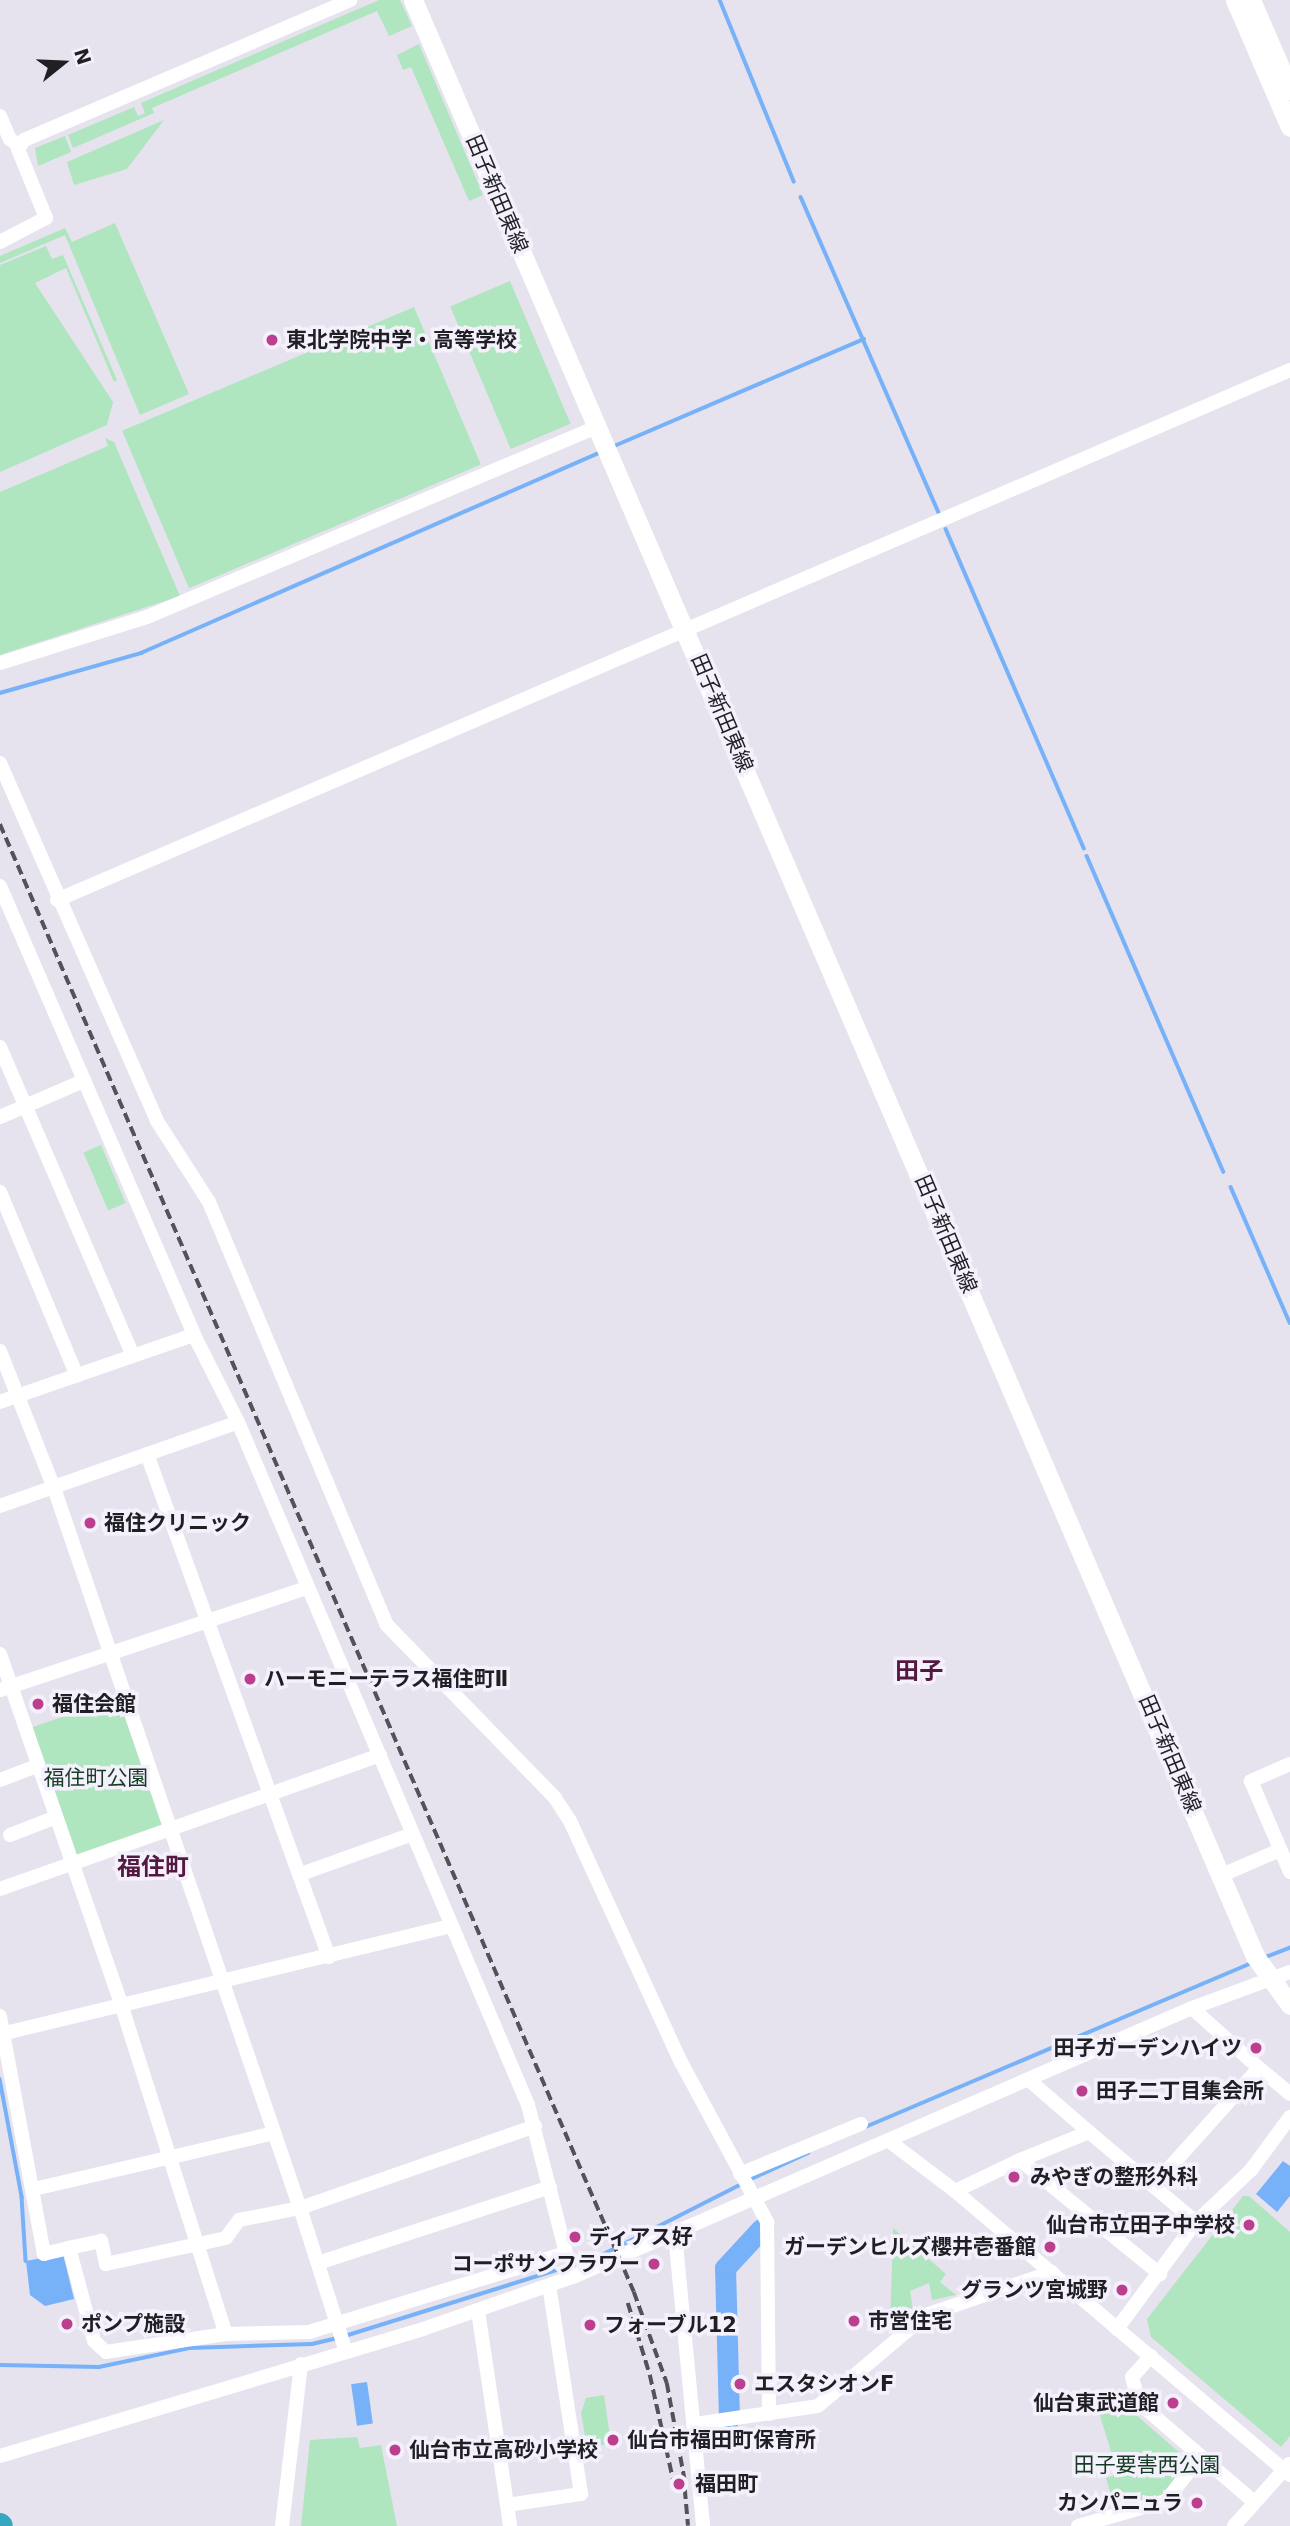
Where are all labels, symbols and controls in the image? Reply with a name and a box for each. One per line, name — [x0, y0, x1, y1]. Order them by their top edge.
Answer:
north arrow — [28, 28, 98, 98]
text: N — [70, 46, 96, 67]
street label: 田子新田東線 — [461, 131, 533, 257]
place label: 東北学院中学・高等学校 — [286, 327, 517, 353]
marker: 東北学院中学・高等学校 — [264, 332, 280, 348]
street label: 田子新田東線 — [686, 650, 758, 776]
street label: 田子新田東線 — [910, 1171, 982, 1297]
place label: 福住クリニック — [104, 1510, 251, 1536]
marker: 福住クリニック — [82, 1515, 98, 1531]
district label: 田子 — [895, 1658, 943, 1686]
place label: ハーモニーテラス福住町Ⅱ — [264, 1666, 509, 1692]
marker: ハーモニーテラス福住町Ⅱ — [242, 1671, 258, 1687]
place label: 福住会館 — [52, 1691, 136, 1717]
street label: 田子新田東線 — [1134, 1691, 1206, 1817]
marker: 福住会館 — [30, 1696, 46, 1712]
park label: 福住町公園 — [44, 1765, 148, 1791]
district label: 福住町 — [117, 1854, 189, 1882]
place label: 田子ガーデンハイツ — [1053, 2035, 1242, 2061]
marker: 田子ガーデンハイツ — [1248, 2040, 1264, 2056]
place label: 田子二丁目集会所 — [1096, 2078, 1264, 2104]
marker: 田子二丁目集会所 — [1074, 2083, 1090, 2099]
place label: みやぎの整形外科 — [1030, 2164, 1198, 2190]
marker: みやぎの整形外科 — [1004, 2167, 1024, 2187]
place label: 仙台市立田子中学校 — [1046, 2212, 1235, 2238]
marker: 仙台市立田子中学校 — [1241, 2217, 1257, 2233]
place label: ディアス好 — [589, 2224, 694, 2250]
marker: ディアス好 — [567, 2229, 583, 2245]
place label: ガーデンヒルズ櫻井壱番館 — [784, 2234, 1036, 2260]
marker: ガーデンヒルズ櫻井壱番館 — [1042, 2239, 1058, 2255]
place label: コーポサンフラワー — [451, 2251, 640, 2277]
marker: コーポサンフラワー — [646, 2256, 662, 2272]
place label: グランツ宮城野 — [961, 2277, 1108, 2303]
marker: グランツ宮城野 — [1114, 2282, 1130, 2298]
place label: 市営住宅 — [868, 2308, 952, 2334]
place label: ポンプ施設 — [81, 2311, 186, 2337]
place label: フォーブル12 — [604, 2312, 738, 2338]
marker: 市営住宅 — [846, 2313, 862, 2329]
marker: ポンプ施設 — [59, 2316, 75, 2332]
marker: フォーブル12 — [582, 2317, 598, 2333]
place label: エスタシオンF — [754, 2371, 894, 2397]
marker: エスタシオンF — [732, 2376, 748, 2392]
place label: 仙台東武道館 — [1033, 2390, 1159, 2416]
marker: 仙台東武道館 — [1165, 2395, 1181, 2411]
place label: 仙台市福田町保育所 — [627, 2427, 816, 2453]
marker: 仙台市福田町保育所 — [605, 2432, 621, 2448]
place label: 仙台市立高砂小学校 — [409, 2437, 598, 2463]
marker: 仙台市立高砂小学校 — [387, 2442, 403, 2458]
park label: 田子要害西公園 — [1074, 2452, 1220, 2478]
place label: 福田町 — [695, 2471, 758, 2497]
marker: 福田町 — [669, 2474, 689, 2494]
place label: カンパニュラ — [1057, 2490, 1183, 2516]
marker: カンパニュラ — [1189, 2495, 1205, 2511]

